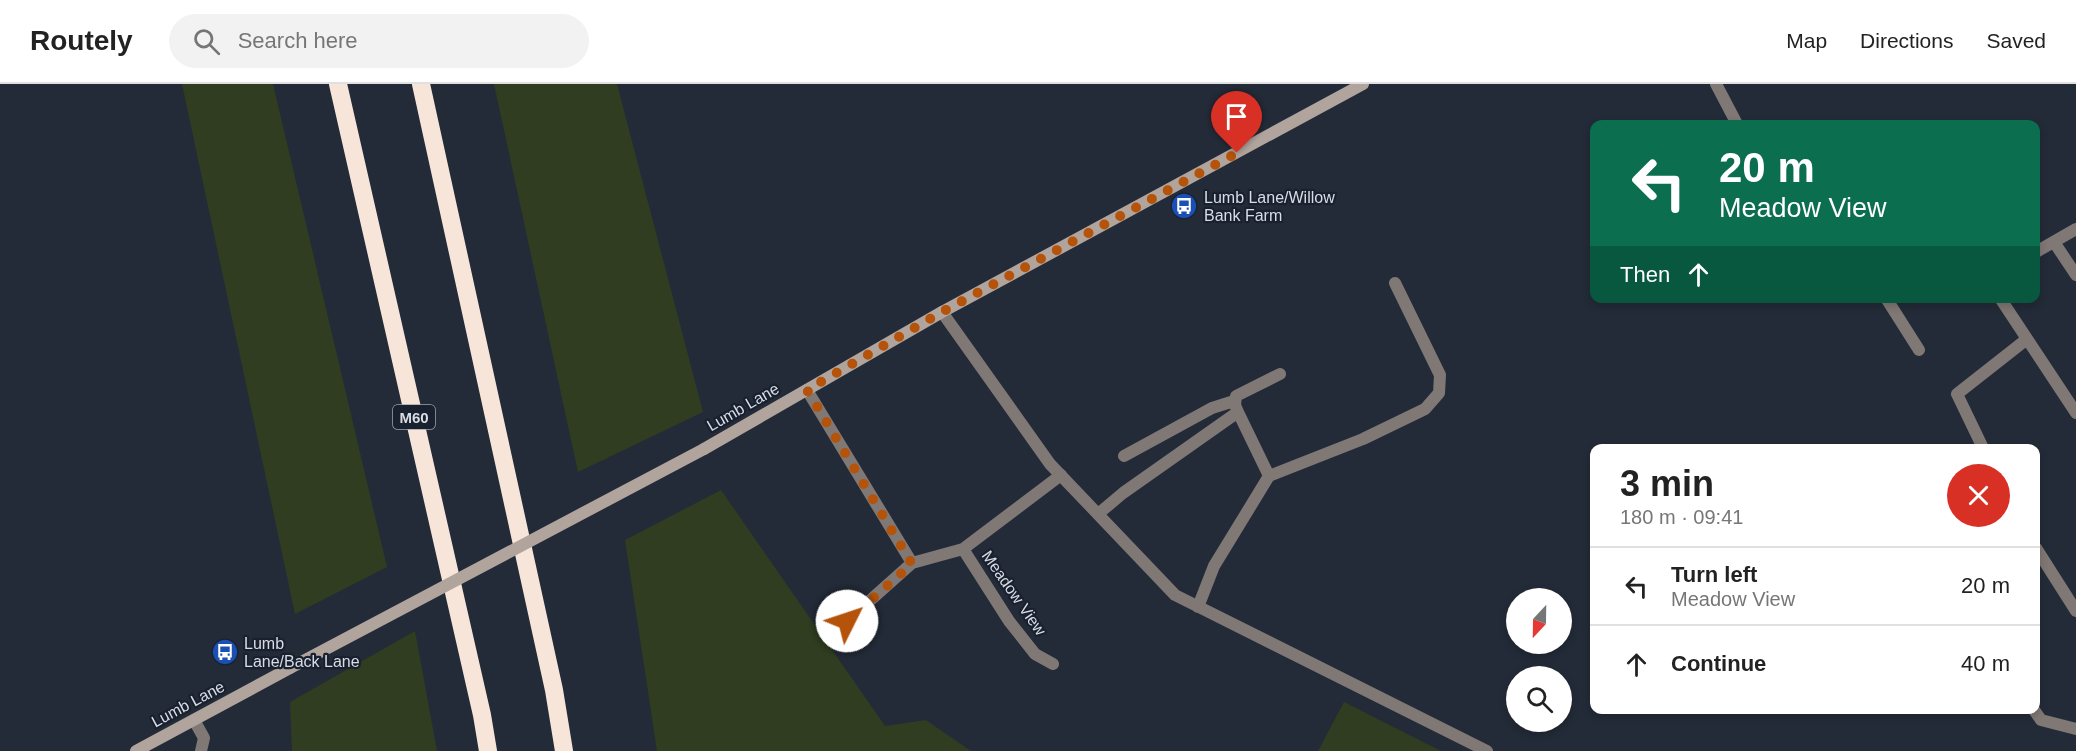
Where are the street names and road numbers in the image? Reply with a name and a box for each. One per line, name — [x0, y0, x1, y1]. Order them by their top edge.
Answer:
street label: Lumb Lane — [704, 380, 782, 434]
road number: M60 — [393, 405, 435, 429]
street label: Meadow View — [979, 547, 1050, 639]
street label: Lumb Lane — [149, 678, 227, 730]

